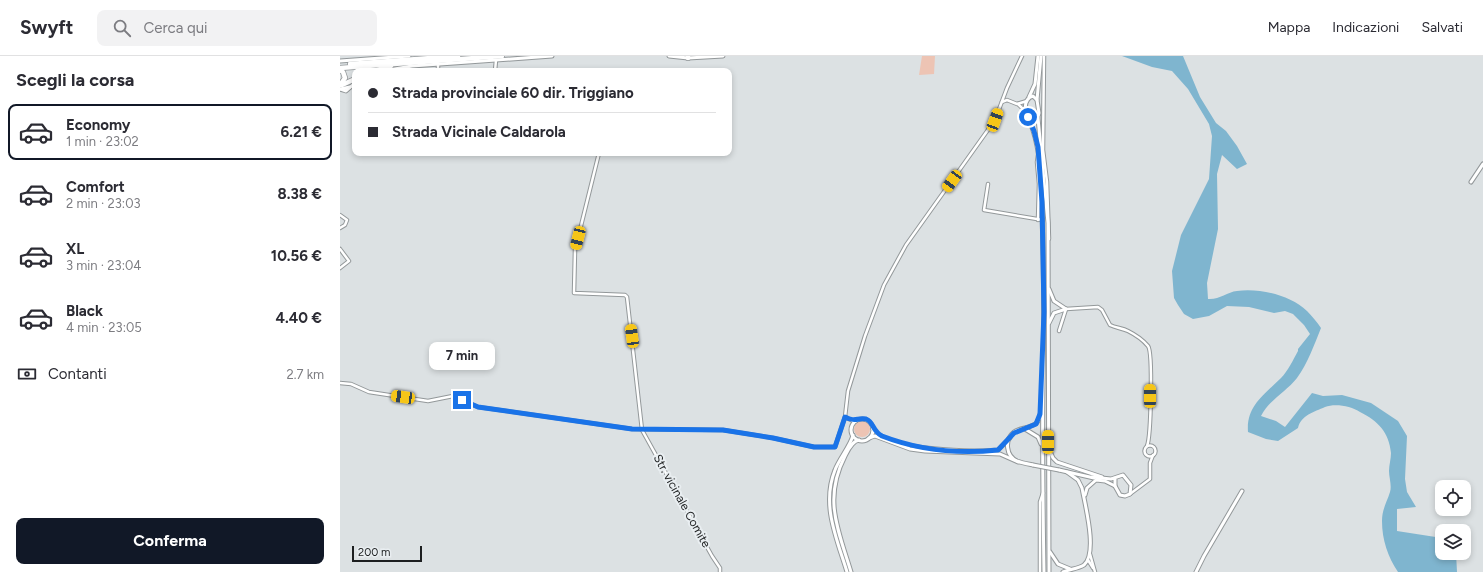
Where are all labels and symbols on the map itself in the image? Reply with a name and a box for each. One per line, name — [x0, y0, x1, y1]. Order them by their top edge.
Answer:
car — [985, 107, 1005, 133]
route start — [1019, 108, 1037, 126]
car — [940, 168, 964, 194]
car — [569, 225, 587, 251]
car — [624, 323, 640, 349]
callout: 7 min — [429, 342, 495, 370]
car — [1144, 384, 1156, 408]
car — [390, 389, 416, 405]
route end — [453, 391, 471, 409]
car — [1042, 430, 1054, 454]
street label: Str. vicinale Comite — [651, 452, 714, 550]
scale bar — [352, 544, 422, 563]

